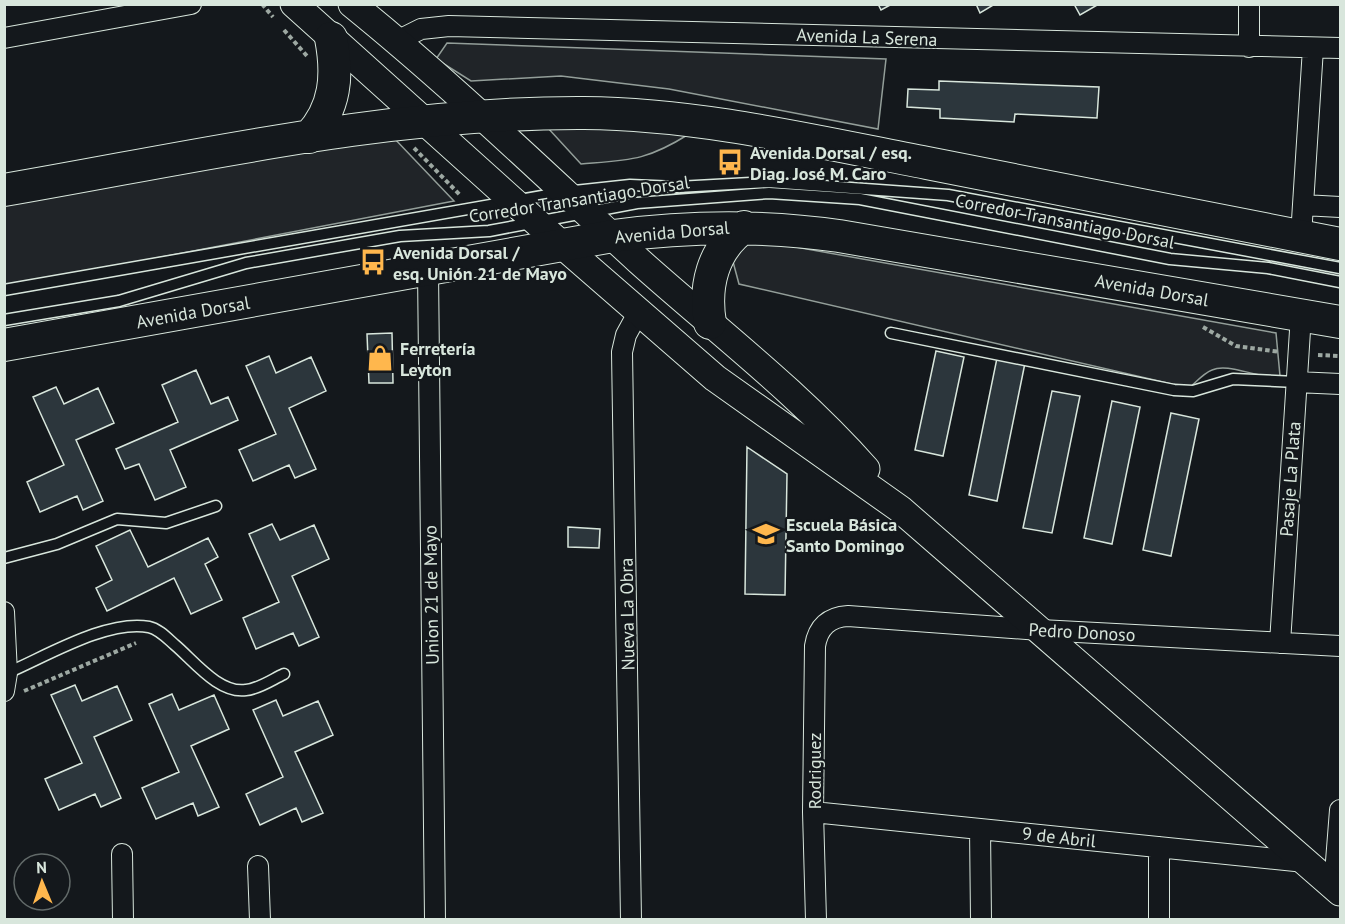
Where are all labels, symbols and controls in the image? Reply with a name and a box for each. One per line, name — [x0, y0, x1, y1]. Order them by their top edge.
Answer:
street label: Avenida La Serena — [796, 23, 938, 51]
place label: Avenida Dorsal / esq. Diag. José M. Caro — [750, 141, 912, 185]
bus stop icon: Avenida Dorsal / esq. Diag. José M. Caro — [715, 147, 745, 177]
street label: Corredor Transantiago Dorsal — [467, 170, 692, 228]
street label: Corredor Transantiago Dorsal — [953, 188, 1177, 254]
street label: Avenida Dorsal — [614, 215, 731, 248]
place label: Avenida Dorsal / esq. Unión 21 de Mayo — [393, 241, 567, 285]
bus stop icon: Avenida Dorsal / esq. Unión 21 de Mayo — [358, 247, 388, 277]
street label: Avenida Dorsal — [1093, 269, 1211, 311]
street label: Avenida Dorsal — [134, 291, 252, 333]
place label: Ferretería Leyton — [400, 337, 476, 381]
shop icon: Ferretería Leyton — [365, 343, 395, 373]
street label: Pasaje La Plata — [1274, 421, 1306, 537]
place label: Escuela Básica Santo Domingo — [786, 513, 905, 557]
school or university icon: Escuela Básica Santo Domingo — [751, 519, 781, 549]
street label: Union 21 de Mayo — [418, 525, 444, 665]
street label: Nueva La Obra — [615, 557, 639, 671]
street label: Pedro Donoso — [1028, 618, 1136, 646]
street label: Rodriguez — [803, 733, 826, 809]
street label: 9 de Abril — [1021, 822, 1098, 852]
north arrow — [12, 852, 72, 912]
text: N — [36, 857, 47, 877]

